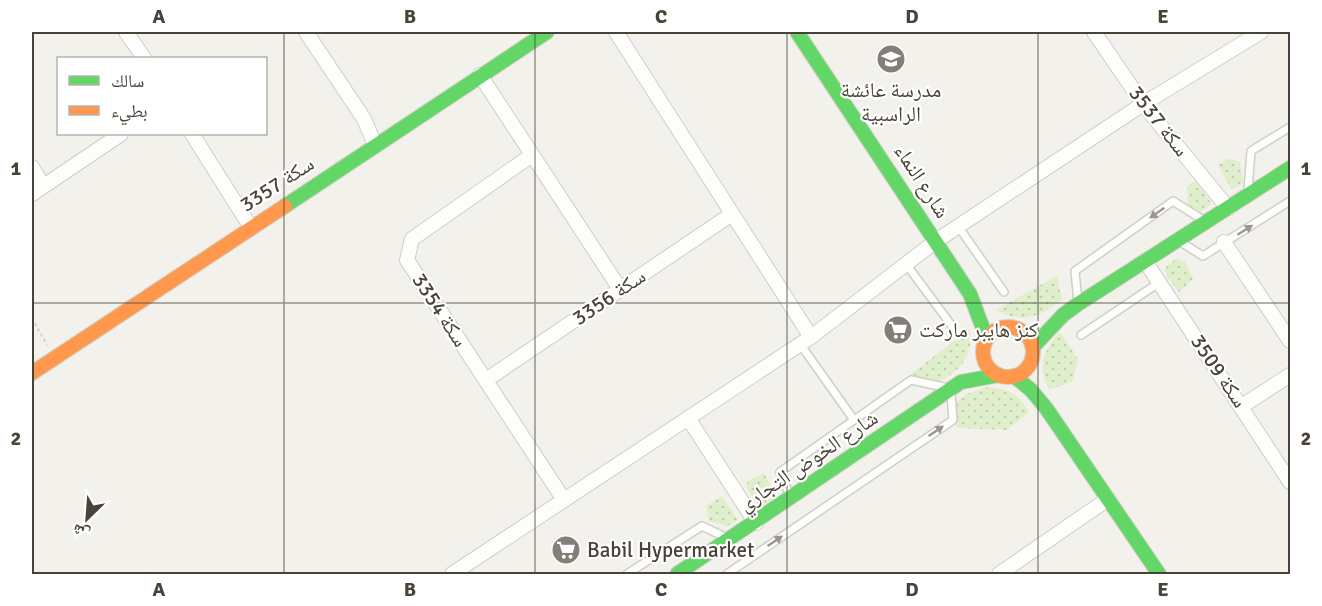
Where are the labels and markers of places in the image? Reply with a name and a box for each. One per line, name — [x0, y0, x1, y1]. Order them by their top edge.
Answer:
school or university icon: مدرسة عائشة الراسبية — [875, 43, 907, 75]
place label: مدرسة عائشة الراسبية — [841, 77, 941, 127]
supermarket icon: كنز هايبر ماركت — [882, 314, 914, 346]
place label: كنز هايبر ماركت — [919, 317, 1039, 343]
supermarket icon: Babil Hypermarket — [550, 534, 582, 566]
place label: Babil Hypermarket — [587, 537, 754, 563]

